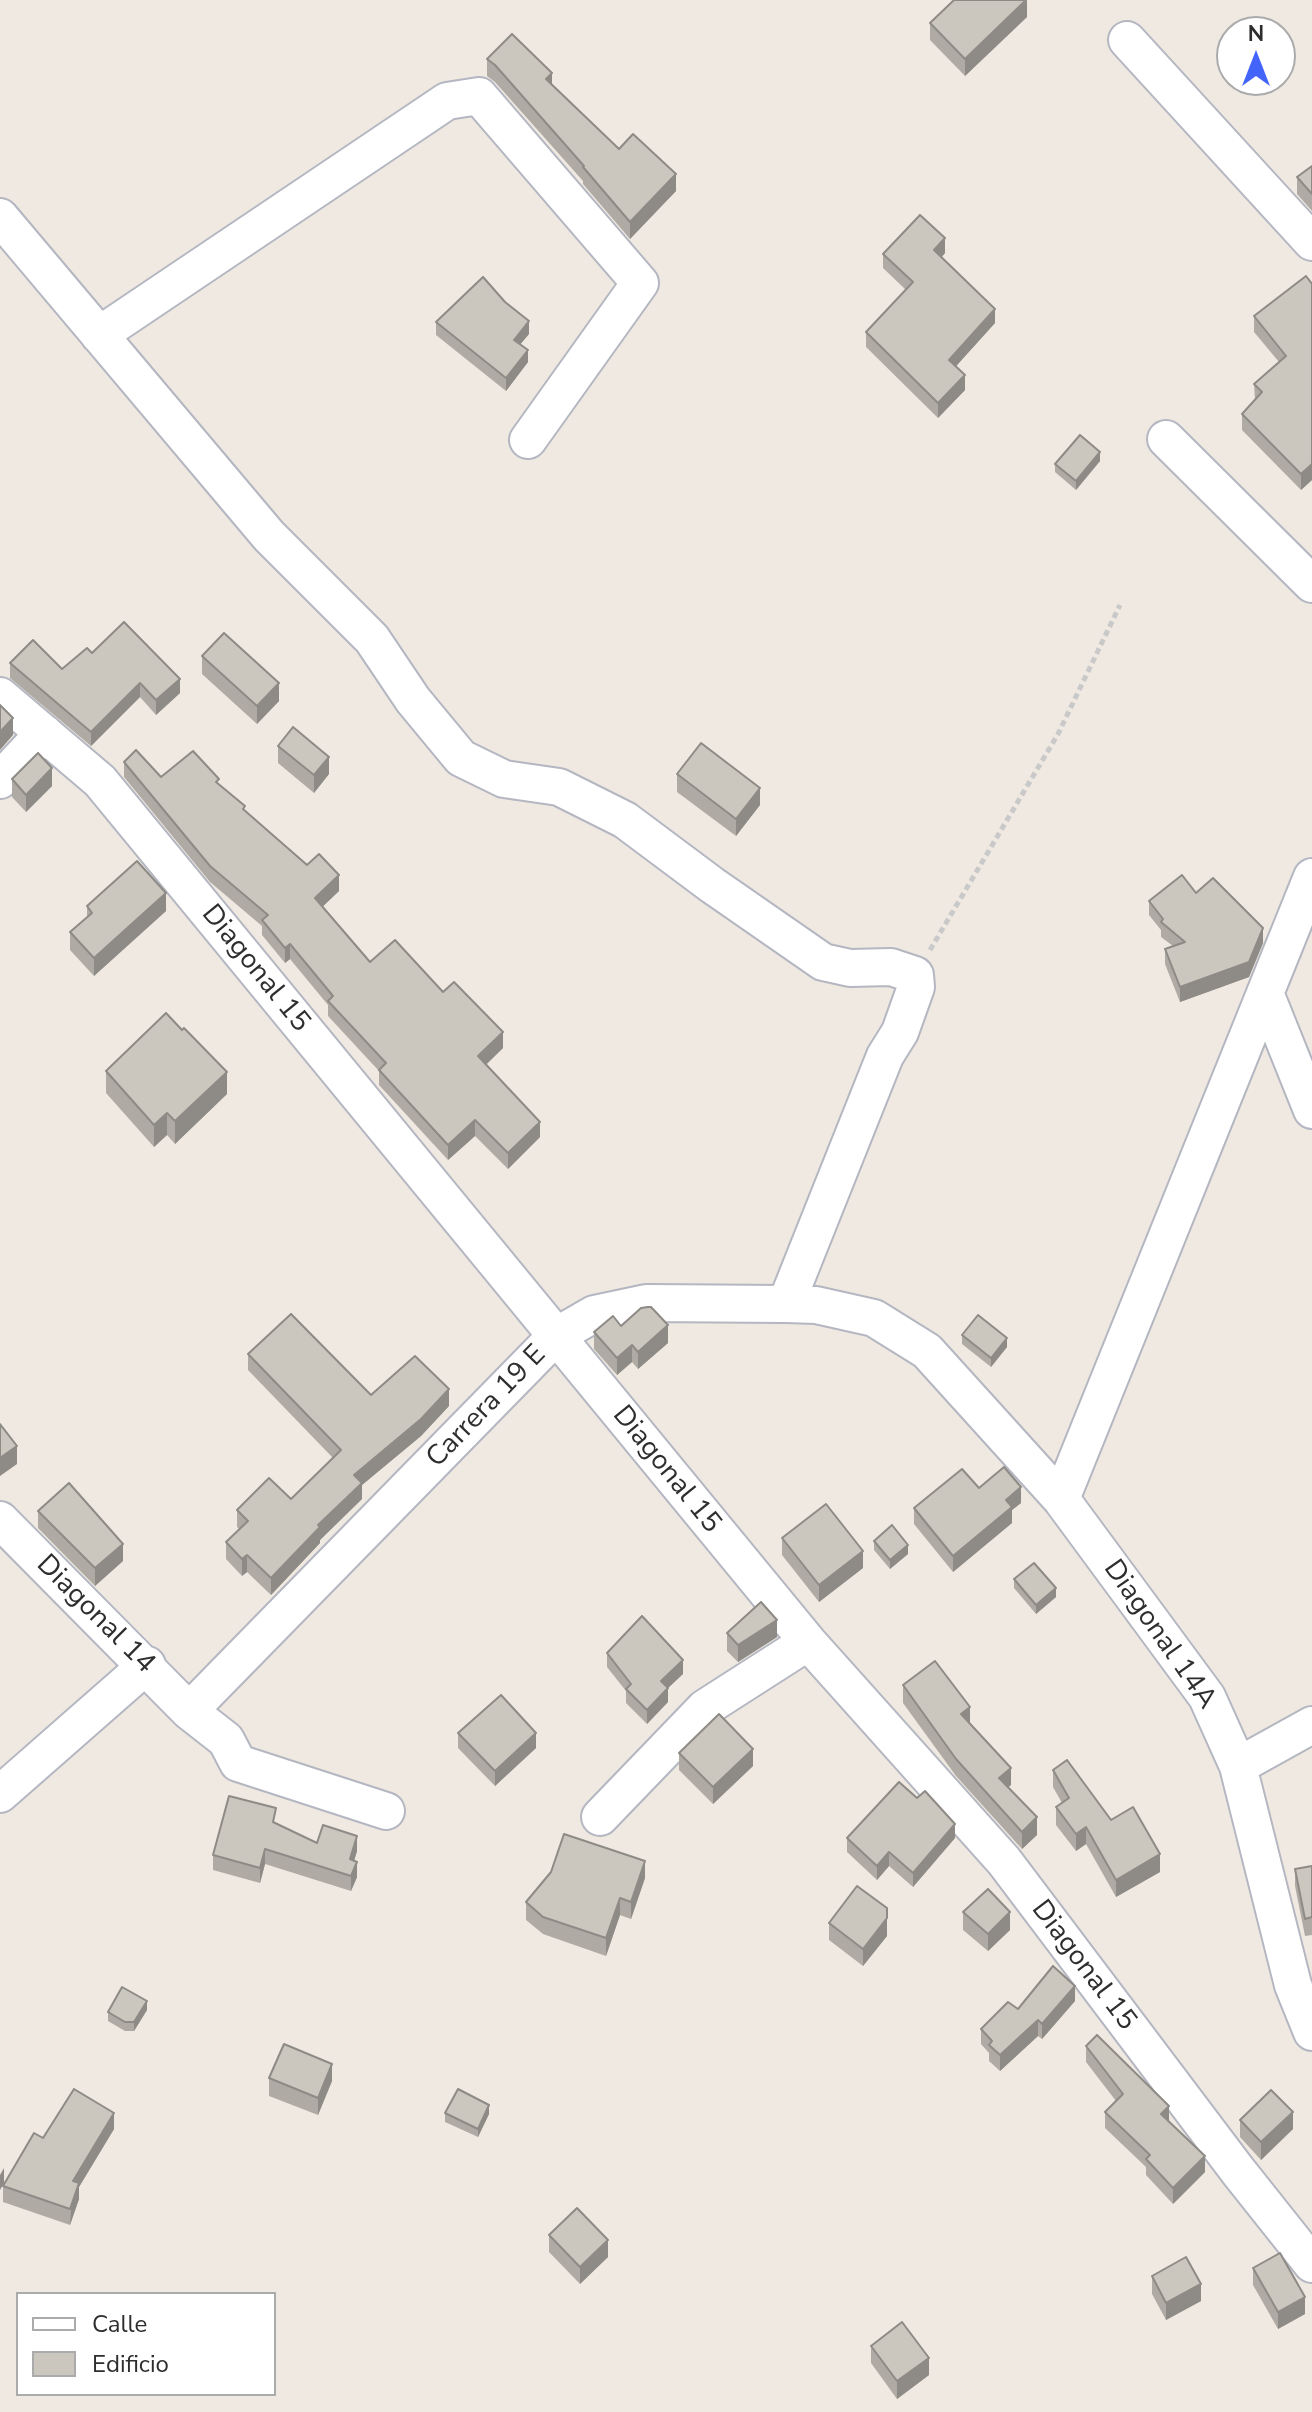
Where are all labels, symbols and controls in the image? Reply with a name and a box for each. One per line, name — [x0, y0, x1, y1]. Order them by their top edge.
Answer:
north arrow — [1216, 16, 1296, 96]
text: N — [1248, 19, 1264, 49]
street label: Diagonal 15 — [194, 899, 316, 1039]
street label: Carrera 19 E — [420, 1339, 554, 1475]
street label: Diagonal 15 — [605, 1400, 727, 1540]
street label: Diagonal 14 — [29, 1549, 161, 1681]
street label: Diagonal 14A — [1095, 1554, 1223, 1716]
street label: Diagonal 15 — [1023, 1894, 1143, 2038]
legend — [16, 2292, 276, 2396]
text: Calle — [92, 2308, 147, 2340]
text: Edificio — [92, 2348, 169, 2380]

